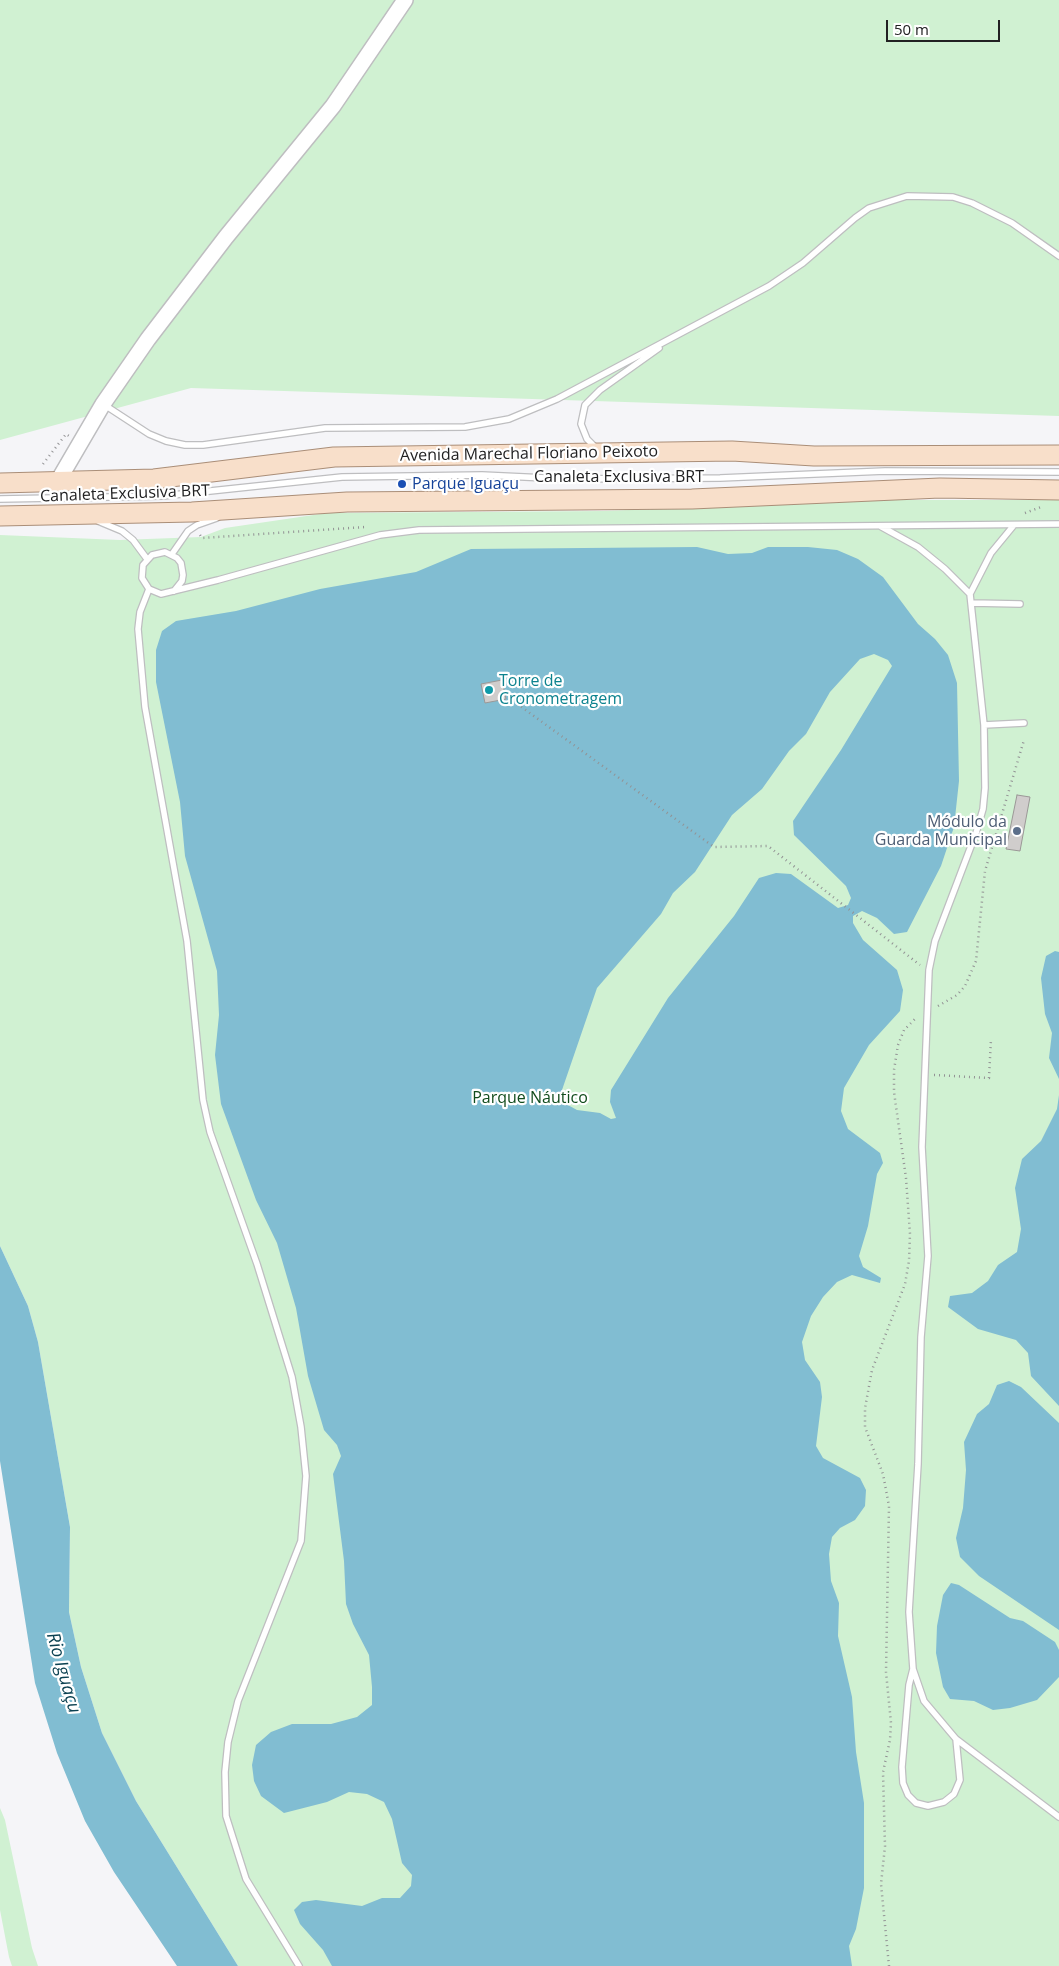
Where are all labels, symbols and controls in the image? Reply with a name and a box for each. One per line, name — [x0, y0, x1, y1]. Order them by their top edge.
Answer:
scale bar — [889, 10, 1003, 42]
text: 50 m — [894, 19, 929, 39]
street label: Avenida Marechal Floriano Peixoto — [400, 442, 658, 466]
street label: Canaleta Exclusiva BRT — [534, 467, 704, 487]
place label: Parque Iguaçu — [412, 474, 519, 494]
marker: Parque Iguaçu — [396, 478, 408, 490]
street label: Canaleta Exclusiva BRT — [40, 481, 210, 507]
place label: Torre de Cronometragem — [499, 671, 622, 709]
marker: Torre de Cronometragem — [483, 684, 495, 696]
place label: Módulo da Guarda Municipal — [875, 812, 1007, 850]
marker: Módulo da Guarda Municipal — [1011, 825, 1023, 837]
park label: Parque Náutico — [472, 1088, 588, 1108]
water label: Rio Iguaçu — [41, 1630, 85, 1716]

